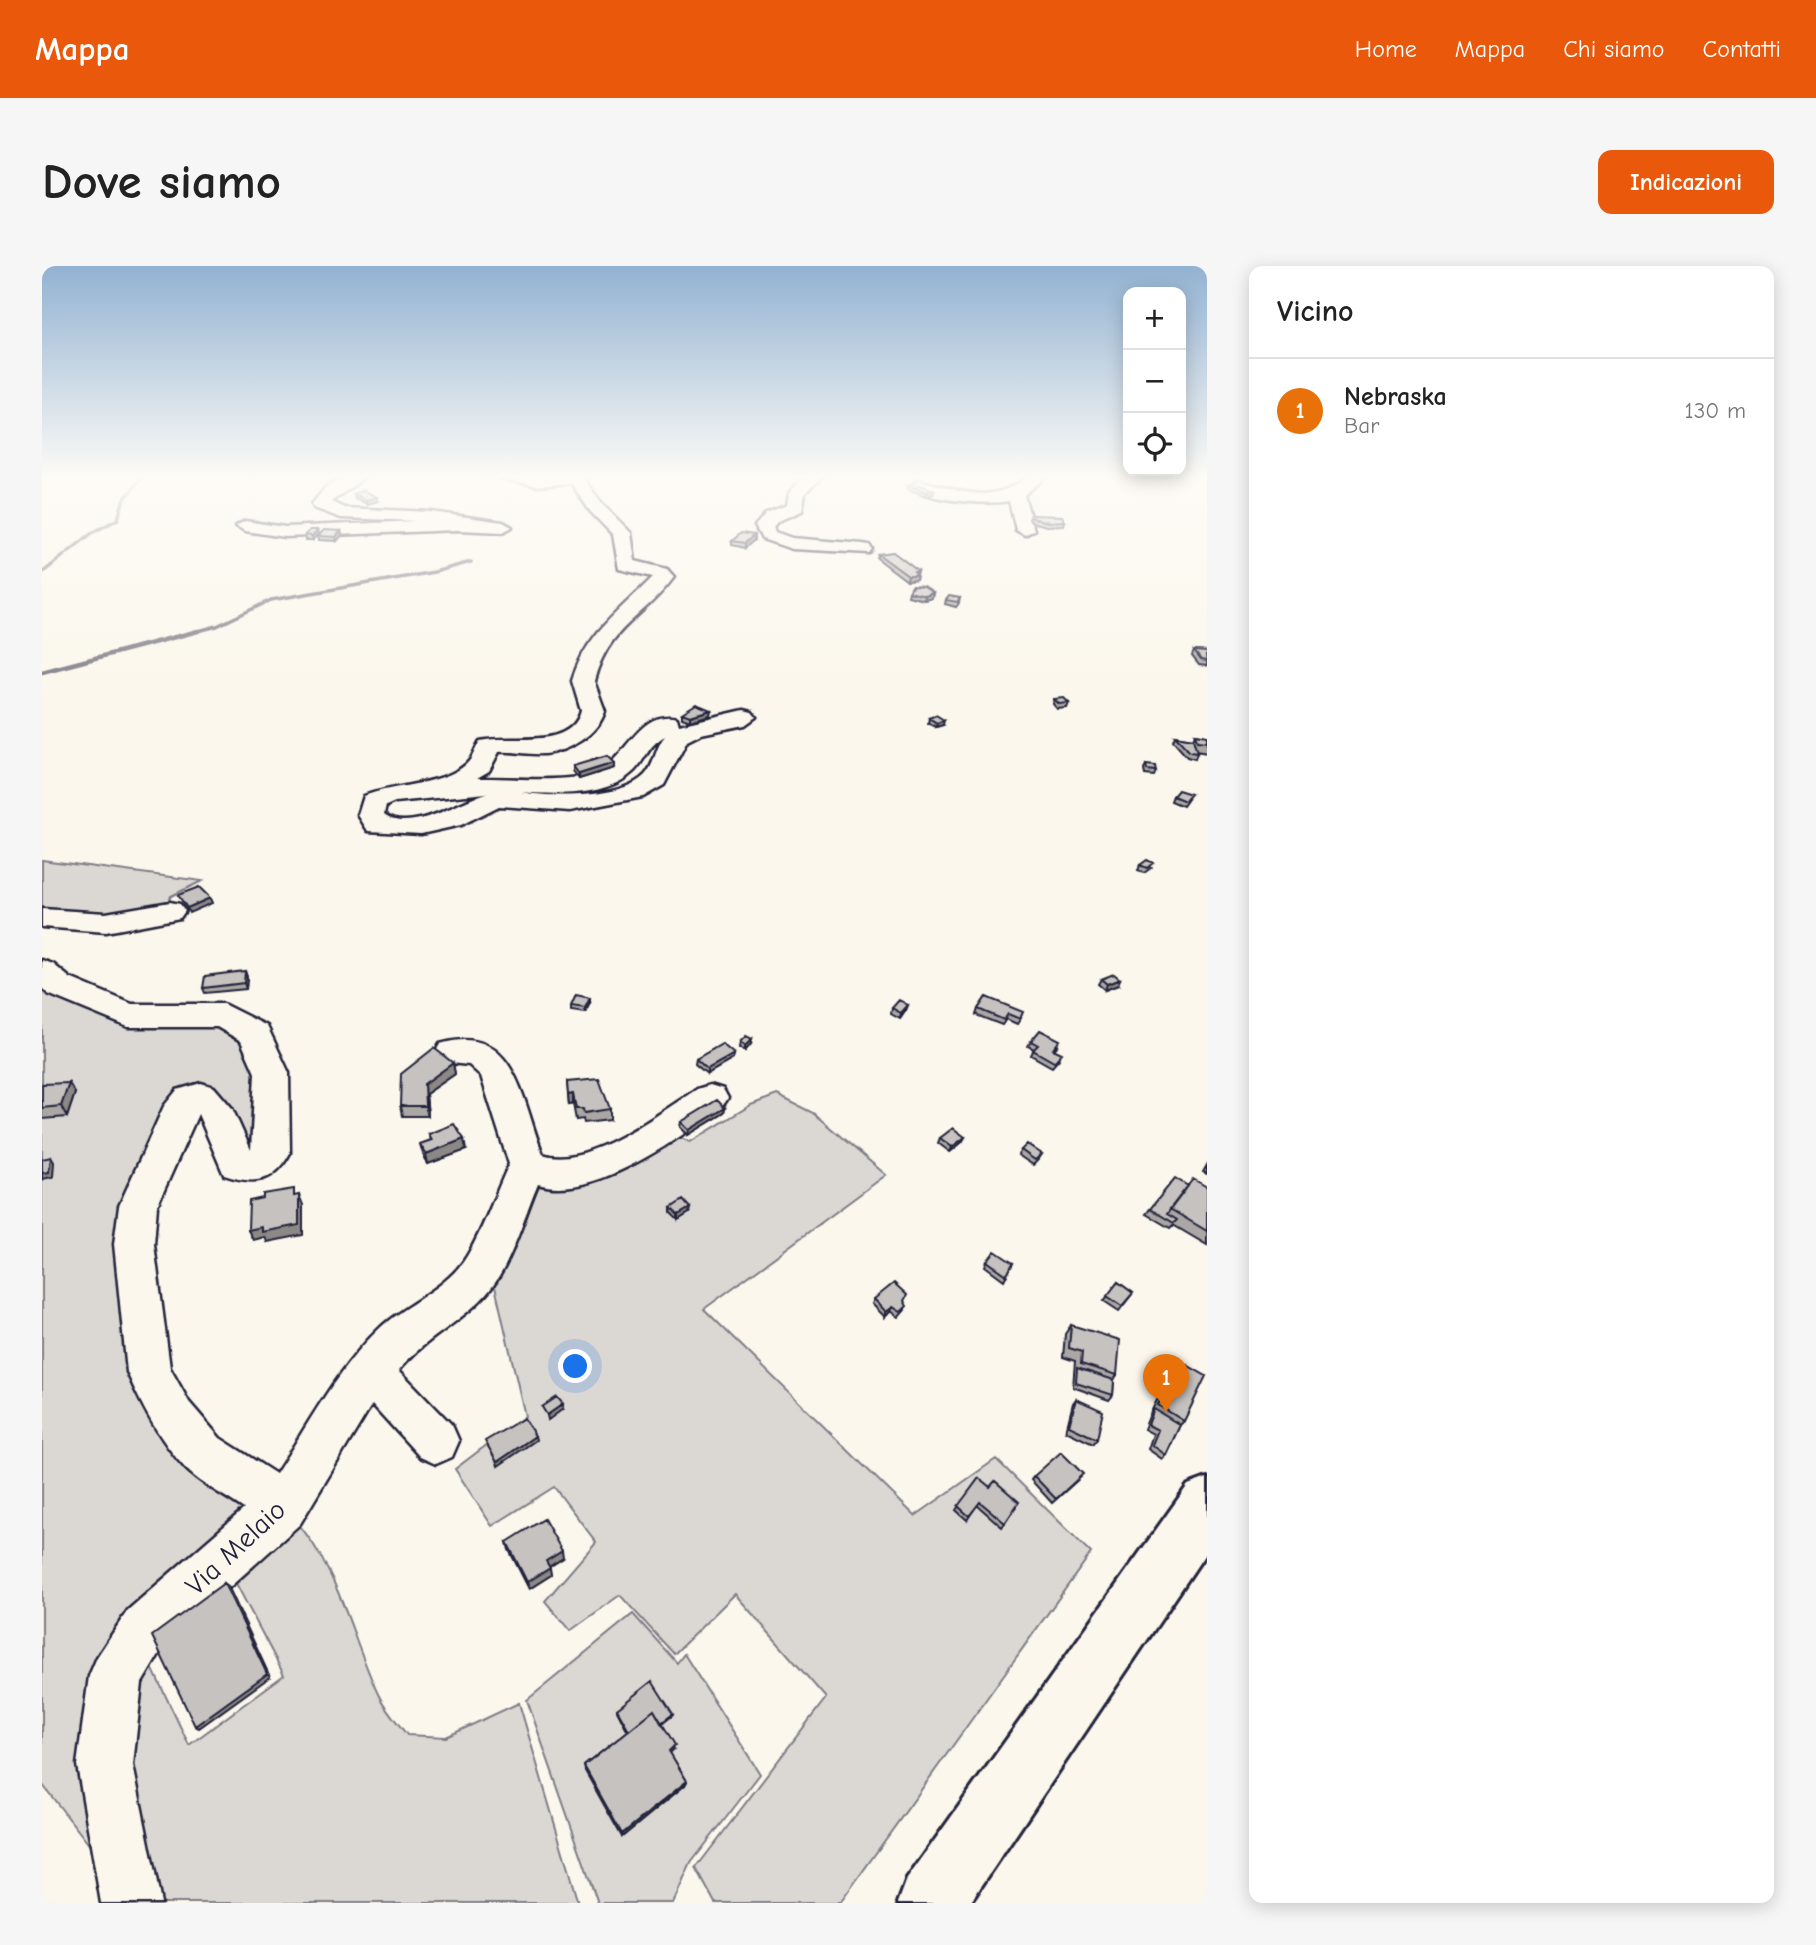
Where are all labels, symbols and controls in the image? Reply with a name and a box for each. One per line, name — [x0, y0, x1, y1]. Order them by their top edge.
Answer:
text: Mappa — [35, 30, 130, 68]
text: Home — [1355, 35, 1417, 63]
text: Mappa — [1455, 35, 1525, 63]
text: Chi siamo — [1563, 35, 1665, 63]
text: Contatti — [1703, 35, 1781, 63]
button: Indicazioni — [1598, 150, 1774, 214]
text: Dove siamo — [42, 154, 281, 210]
map controls — [1123, 287, 1186, 476]
button: + — [1123, 287, 1186, 350]
text: Vicino — [1277, 294, 1354, 329]
button: − — [1123, 350, 1186, 413]
text: Nebraska — [1344, 382, 1447, 412]
text: 1 — [1295, 397, 1305, 424]
text: 130 m — [1685, 397, 1746, 424]
text: Bar — [1344, 412, 1379, 439]
button: locate — [1123, 413, 1186, 476]
your location — [558, 1349, 592, 1383]
pin: 1 — [1143, 1354, 1189, 1412]
street label: Via Melaio — [179, 1494, 292, 1602]

